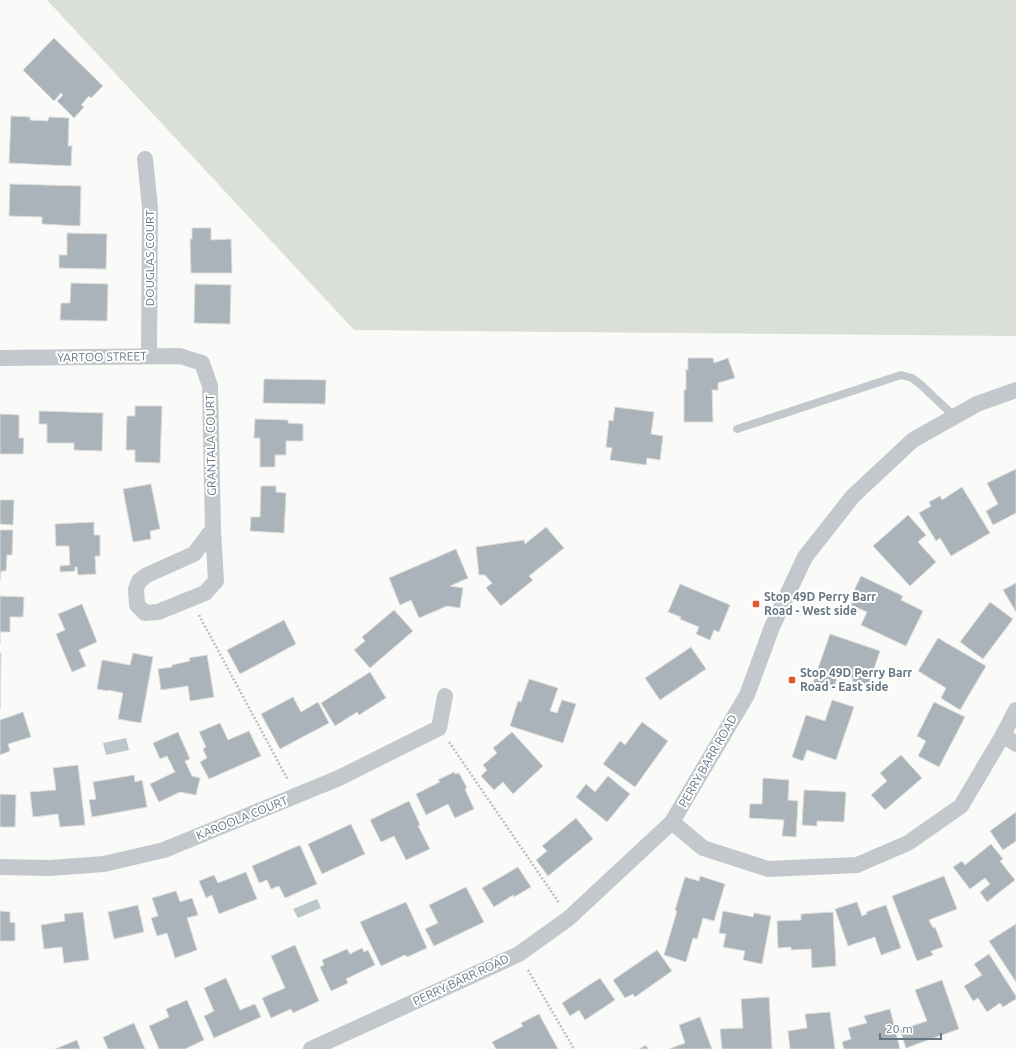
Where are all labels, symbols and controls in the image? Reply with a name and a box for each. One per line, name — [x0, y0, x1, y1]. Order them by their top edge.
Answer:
street label: DOUGLAS COURT — [143, 210, 156, 306]
street label: YARTOO STREET — [57, 349, 147, 364]
street label: GRANTALA COURT — [203, 394, 218, 496]
place label: Stop 49D Perry Barr Road - West side — [764, 590, 876, 617]
marker: Stop 49D Perry Barr Road - West side — [751, 599, 761, 609]
place label: Stop 49D Perry Barr Road - East side — [800, 666, 912, 693]
marker: Stop 49D Perry Barr Road - East side — [787, 675, 797, 685]
street label: PERRY BARR ROAD — [676, 712, 739, 809]
street label: KAROOLA COURT — [194, 793, 290, 842]
street label: PERRY BARR ROAD — [411, 952, 511, 1008]
scale bar — [880, 1015, 941, 1041]
text: 20 m — [886, 1022, 913, 1035]

